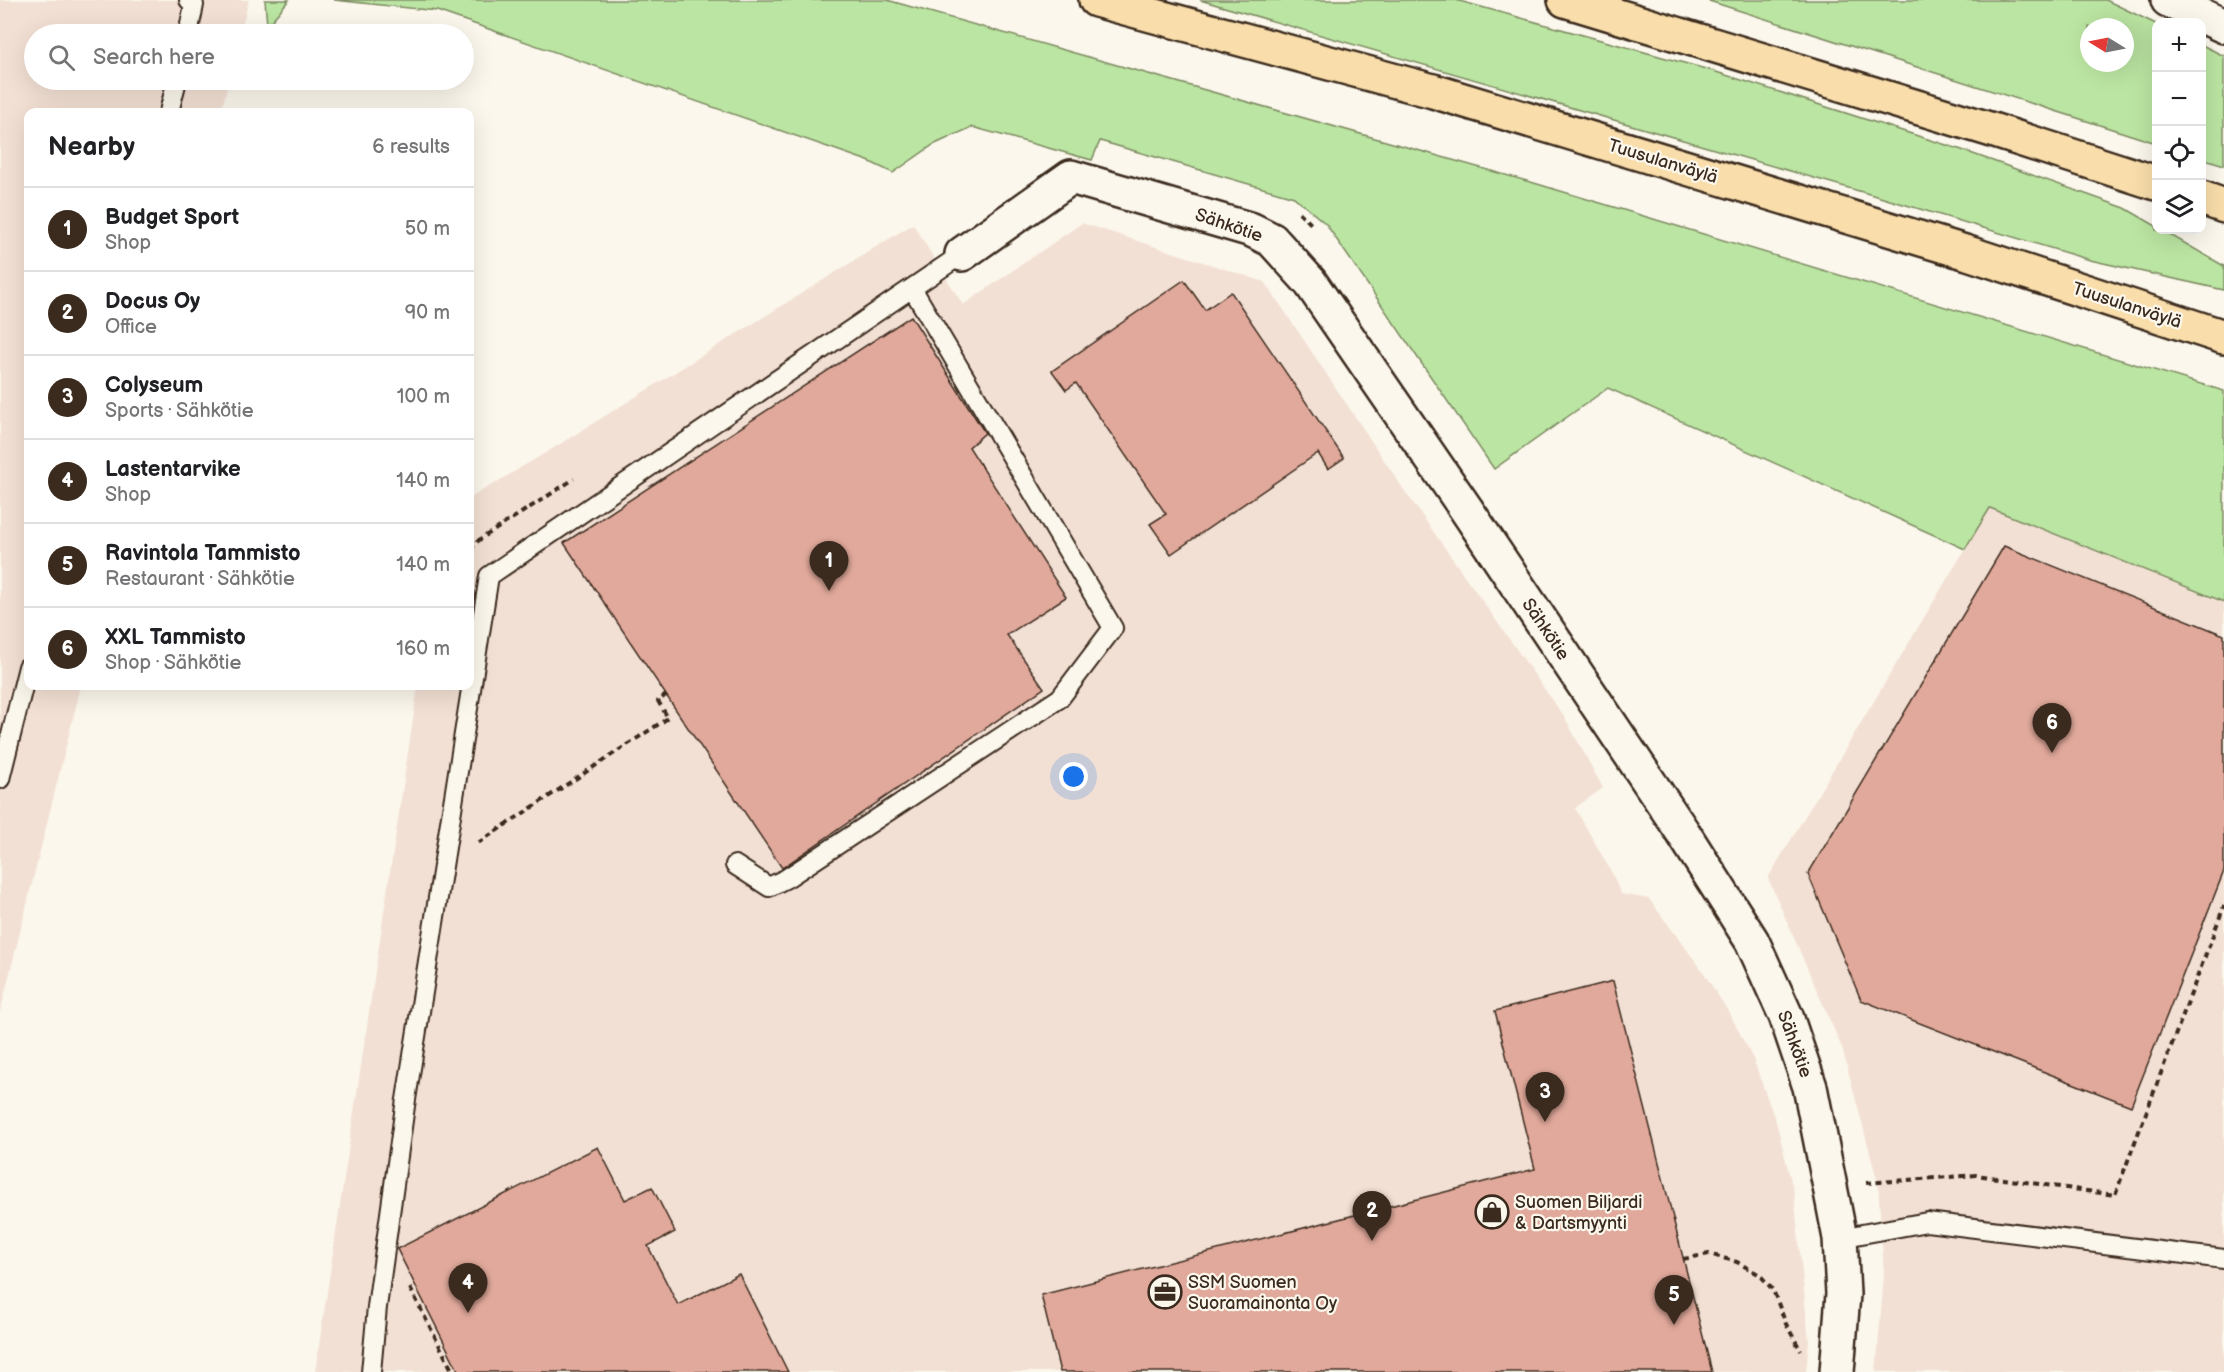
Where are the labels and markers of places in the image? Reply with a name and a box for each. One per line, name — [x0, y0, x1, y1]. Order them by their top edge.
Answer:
pin: 1 — [810, 542, 848, 591]
pin: 6 — [2032, 704, 2072, 753]
pin: 3 — [1526, 1072, 1564, 1122]
pin: 2 — [1352, 1192, 1392, 1241]
place label: Suomen Biljardi & Dartsmyynti — [1515, 1192, 1642, 1234]
shop icon: Suomen Biljardi & Dartsmyynti — [1474, 1194, 1510, 1230]
pin: 4 — [448, 1264, 488, 1313]
place label: SSM Suomen Suoramainonta Oy — [1188, 1272, 1338, 1314]
office icon: SSM Suomen Suoramainonta Oy — [1147, 1274, 1183, 1310]
pin: 5 — [1654, 1276, 1694, 1325]

